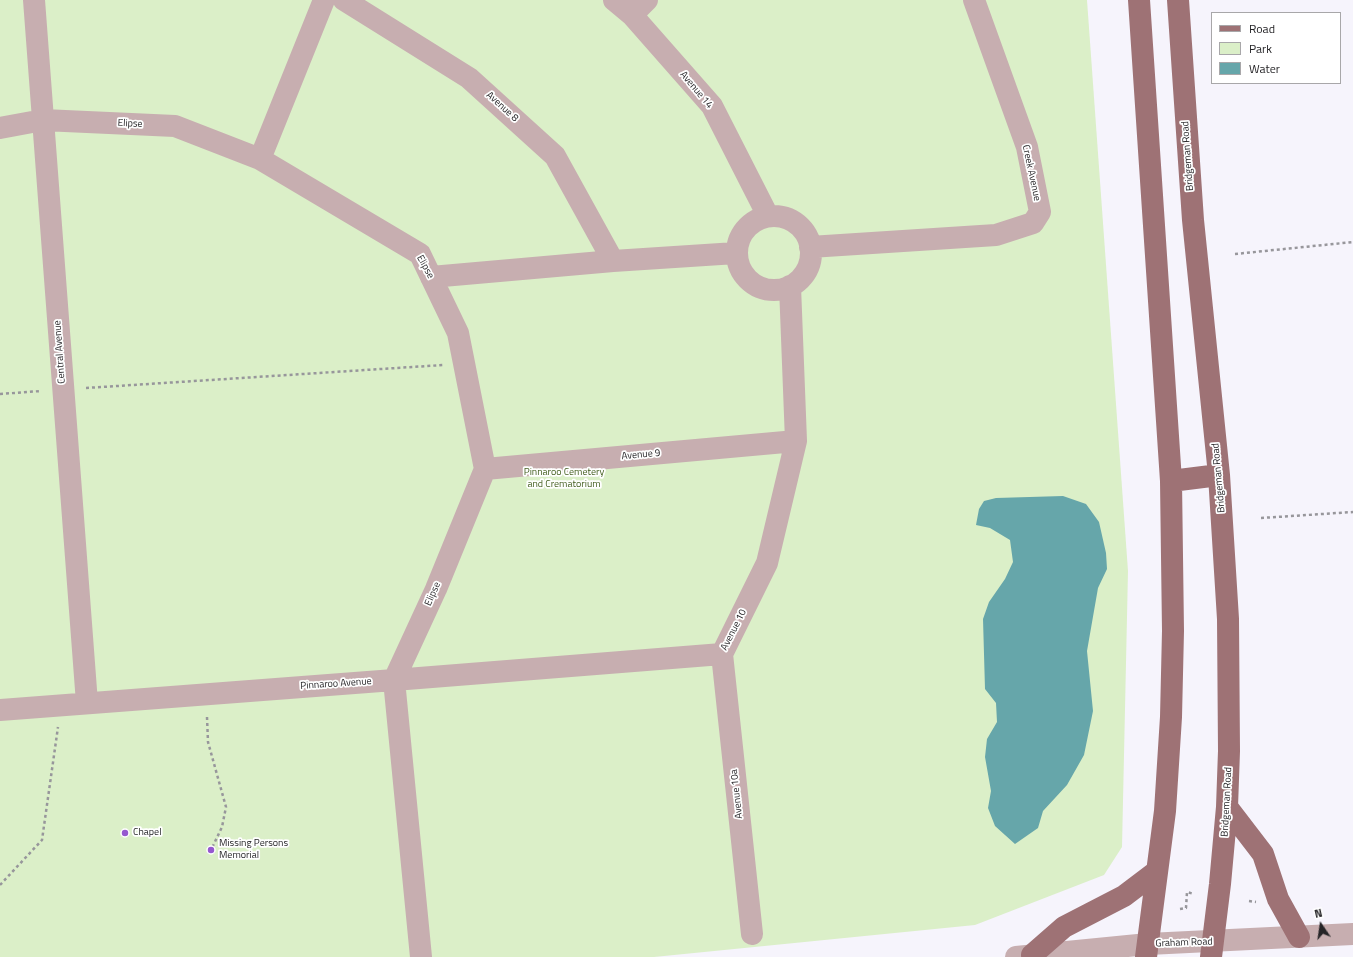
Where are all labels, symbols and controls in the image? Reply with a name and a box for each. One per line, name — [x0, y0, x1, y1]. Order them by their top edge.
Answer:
legend — [1211, 12, 1341, 84]
text: Road — [1249, 19, 1275, 38]
text: Park — [1249, 39, 1272, 58]
text: Water — [1249, 59, 1280, 78]
street label: Avenue 14 — [677, 69, 715, 111]
street label: Avenue 8 — [483, 89, 521, 125]
street label: Elipse — [117, 117, 143, 131]
street label: Bridgeman Road — [1180, 121, 1196, 191]
street label: Creek Avenue — [1019, 144, 1043, 202]
street label: Elipse — [414, 253, 436, 281]
street label: Central Avenue — [52, 320, 68, 384]
street label: Bridgeman Road — [1210, 443, 1228, 513]
street label: Avenue 9 — [621, 447, 661, 463]
park label: Pinnaroo Cemetery and Crematorium — [524, 467, 604, 490]
street label: Elipse — [422, 580, 444, 608]
street label: Avenue 10 — [719, 607, 749, 653]
street label: Pinnaroo Avenue — [300, 676, 372, 692]
street label: Bridgeman Road — [1219, 767, 1235, 837]
street label: Avenue 10a — [728, 769, 746, 819]
place label: Chapel — [133, 827, 161, 839]
marker: Chapel — [120, 828, 130, 838]
place label: Missing Persons Memorial — [219, 838, 288, 862]
marker: Missing Persons Memorial — [206, 845, 216, 855]
north arrow — [1301, 905, 1341, 945]
text: N — [1313, 905, 1324, 922]
street label: Graham Road — [1155, 936, 1213, 950]

